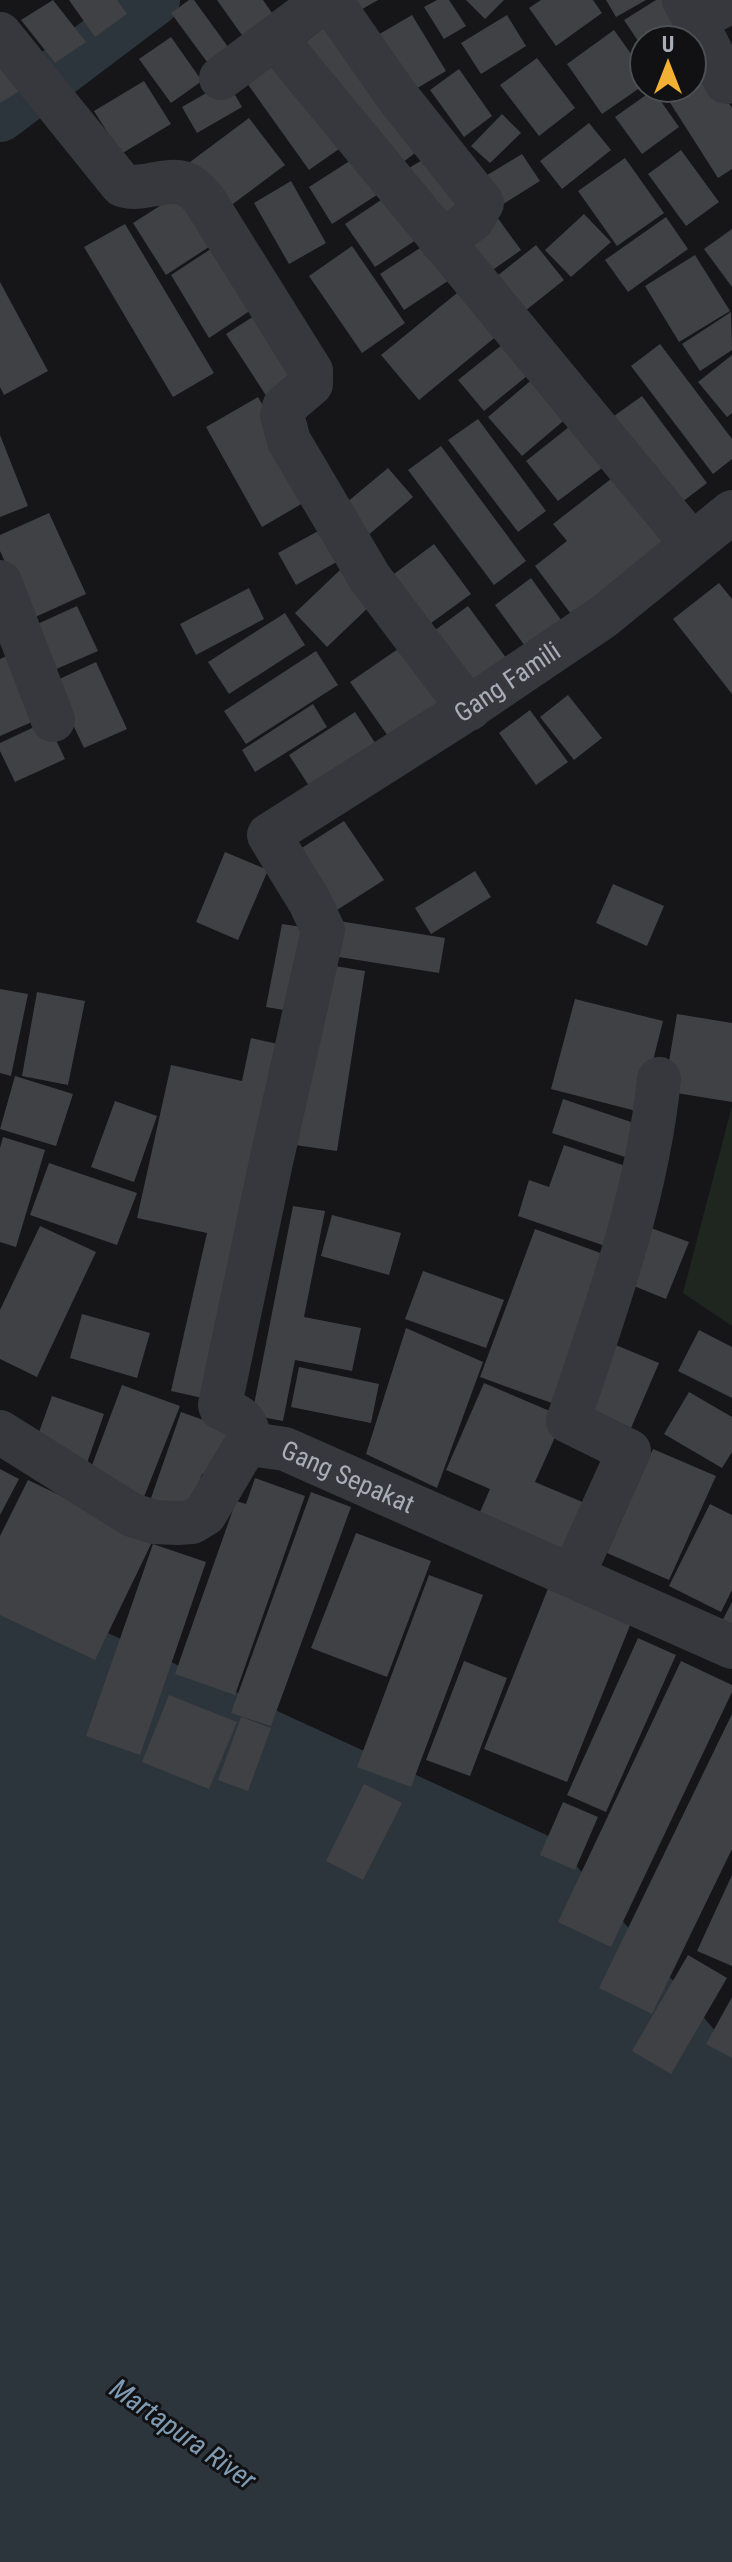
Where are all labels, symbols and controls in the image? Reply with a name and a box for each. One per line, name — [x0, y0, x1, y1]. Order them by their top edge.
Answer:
north arrow — [628, 24, 708, 104]
text: U — [662, 32, 674, 57]
street label: Gang Famili — [448, 635, 566, 728]
street label: Gang Sepakat — [277, 1434, 419, 1519]
water label: Martapura River — [104, 2372, 263, 2497]

